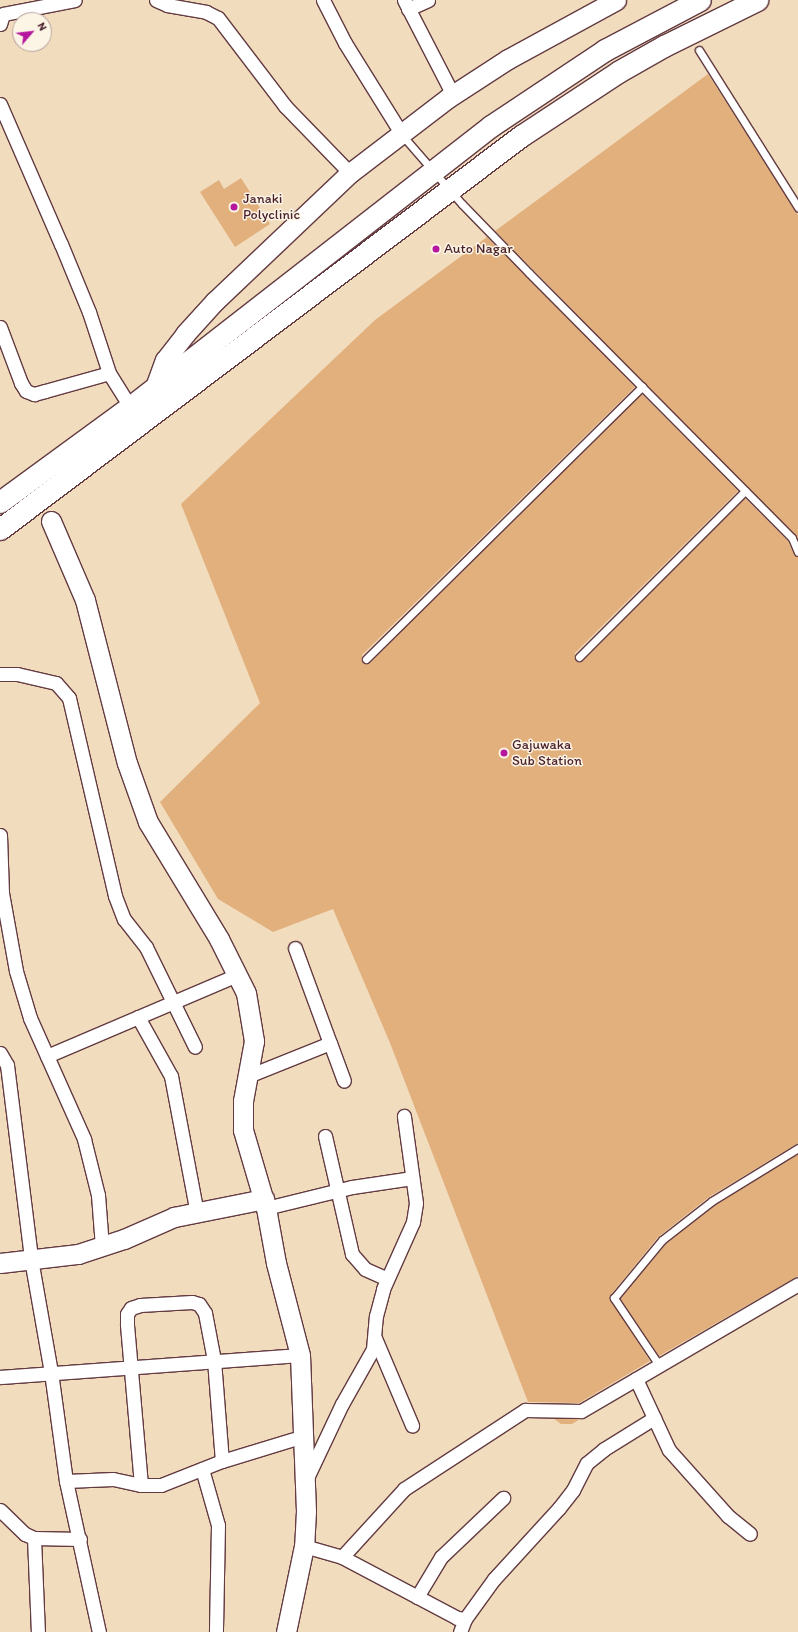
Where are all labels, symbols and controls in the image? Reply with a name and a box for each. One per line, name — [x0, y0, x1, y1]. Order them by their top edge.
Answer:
north arrow — [12, 12, 52, 52]
text: N — [35, 20, 50, 33]
place label: Janaki Polyclinic — [243, 191, 300, 224]
marker: Janaki Polyclinic — [228, 201, 240, 213]
place label: Auto Nagar — [444, 241, 512, 257]
marker: Auto Nagar — [431, 244, 441, 254]
place label: Gajuwaka Sub Station — [512, 737, 582, 770]
marker: Gajuwaka Sub Station — [499, 748, 509, 758]

